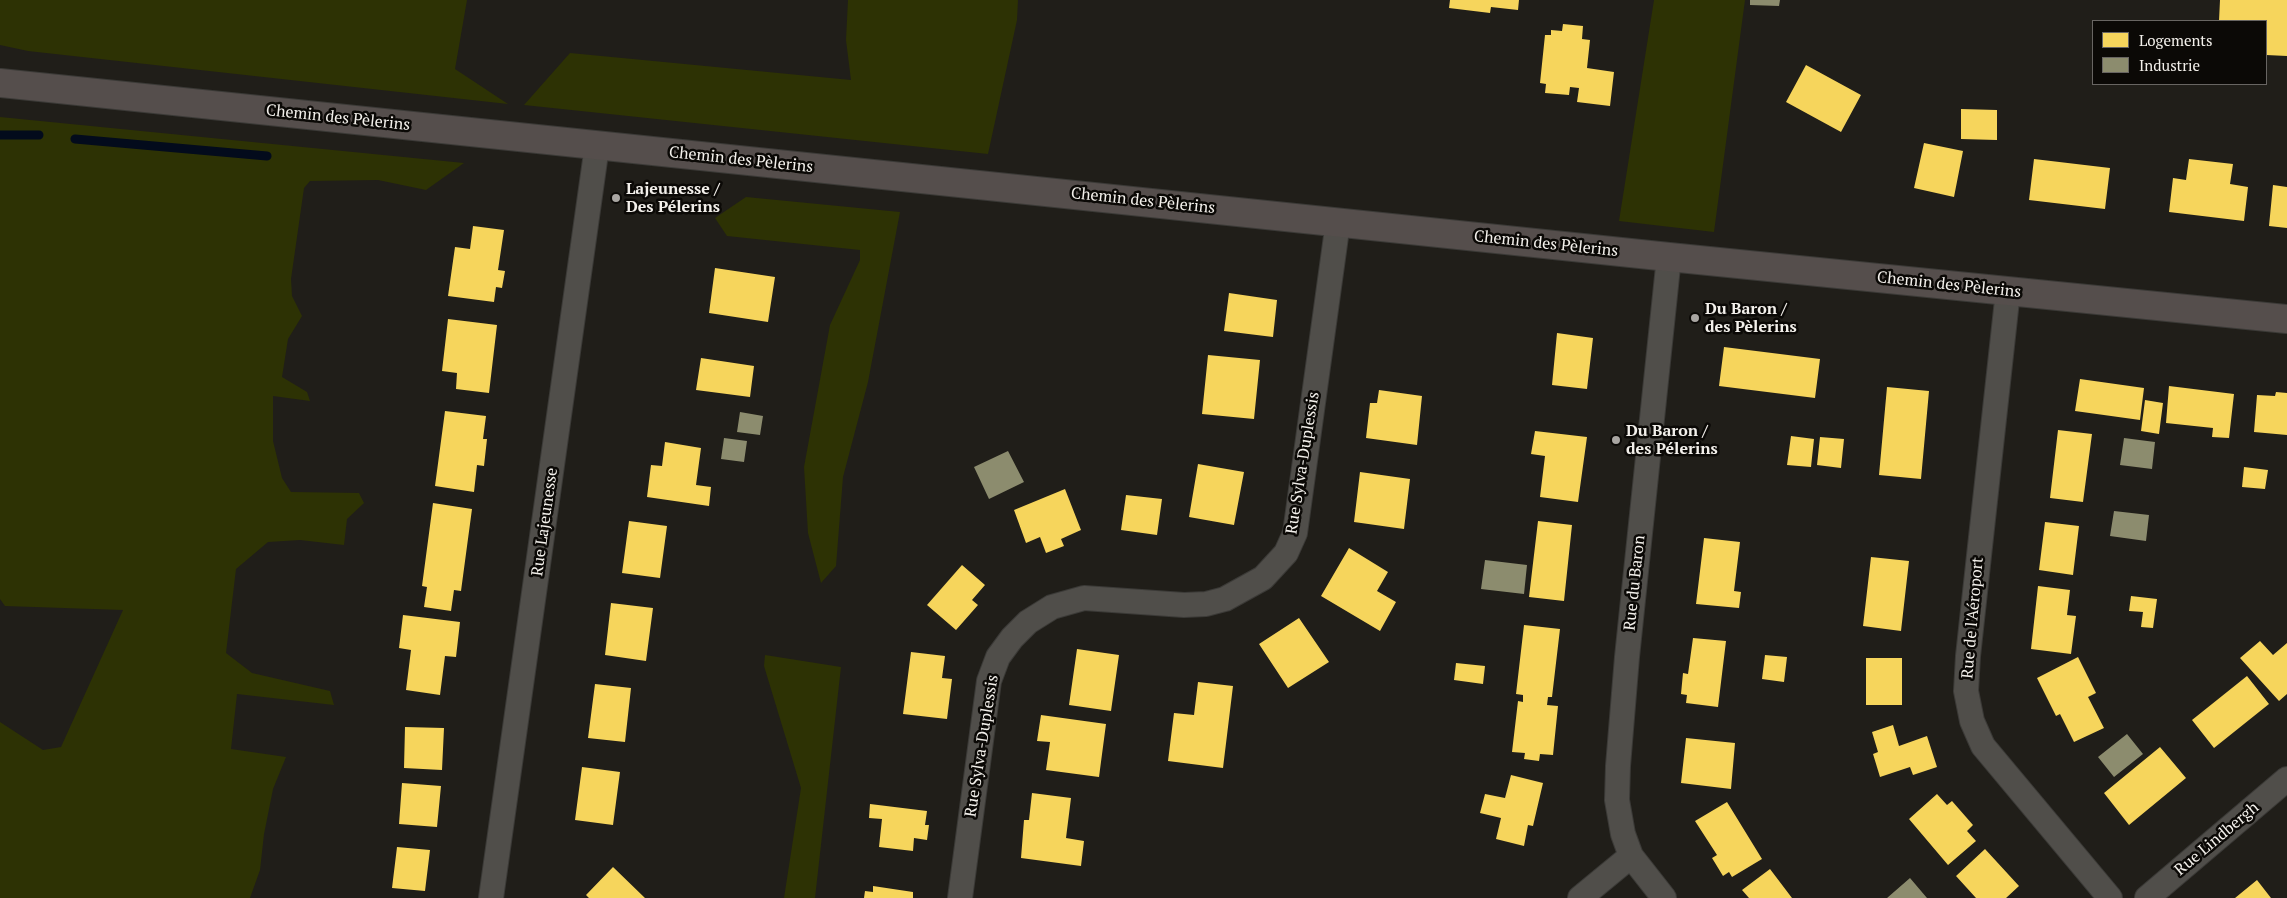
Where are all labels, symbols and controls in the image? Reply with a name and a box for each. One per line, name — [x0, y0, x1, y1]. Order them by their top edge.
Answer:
legend — [2092, 20, 2267, 85]
text: Logements — [2139, 30, 2212, 50]
text: Industrie — [2139, 55, 2200, 75]
street label: Chemin des Pèlerins — [265, 101, 411, 135]
street label: Chemin des Pèlerins — [668, 143, 814, 177]
place label: Lajeunesse / Des Pélerins — [626, 179, 720, 217]
street label: Chemin des Pèlerins — [1070, 184, 1216, 218]
marker: Lajeunesse / Des Pélerins — [610, 192, 622, 204]
street label: Chemin des Pèlerins — [1473, 227, 1619, 261]
street label: Chemin des Pèlerins — [1876, 268, 2022, 302]
place label: Du Baron / des Pèlerins — [1705, 299, 1797, 337]
marker: Du Baron / des Pèlerins — [1689, 312, 1701, 324]
street label: Rue Sylva-Duplessis — [1282, 390, 1324, 536]
place label: Du Baron / des Pélerins — [1626, 421, 1718, 459]
marker: Du Baron / des Pélerins — [1610, 434, 1622, 446]
street label: Rue Lajeunesse — [528, 466, 562, 578]
street label: Rue du Baron — [1620, 534, 1650, 632]
street label: Rue de l'Aéroport — [1958, 556, 1988, 680]
street label: Rue Sylva-Duplessis — [961, 673, 1003, 819]
street label: Rue Lindbergh — [2171, 798, 2263, 880]

